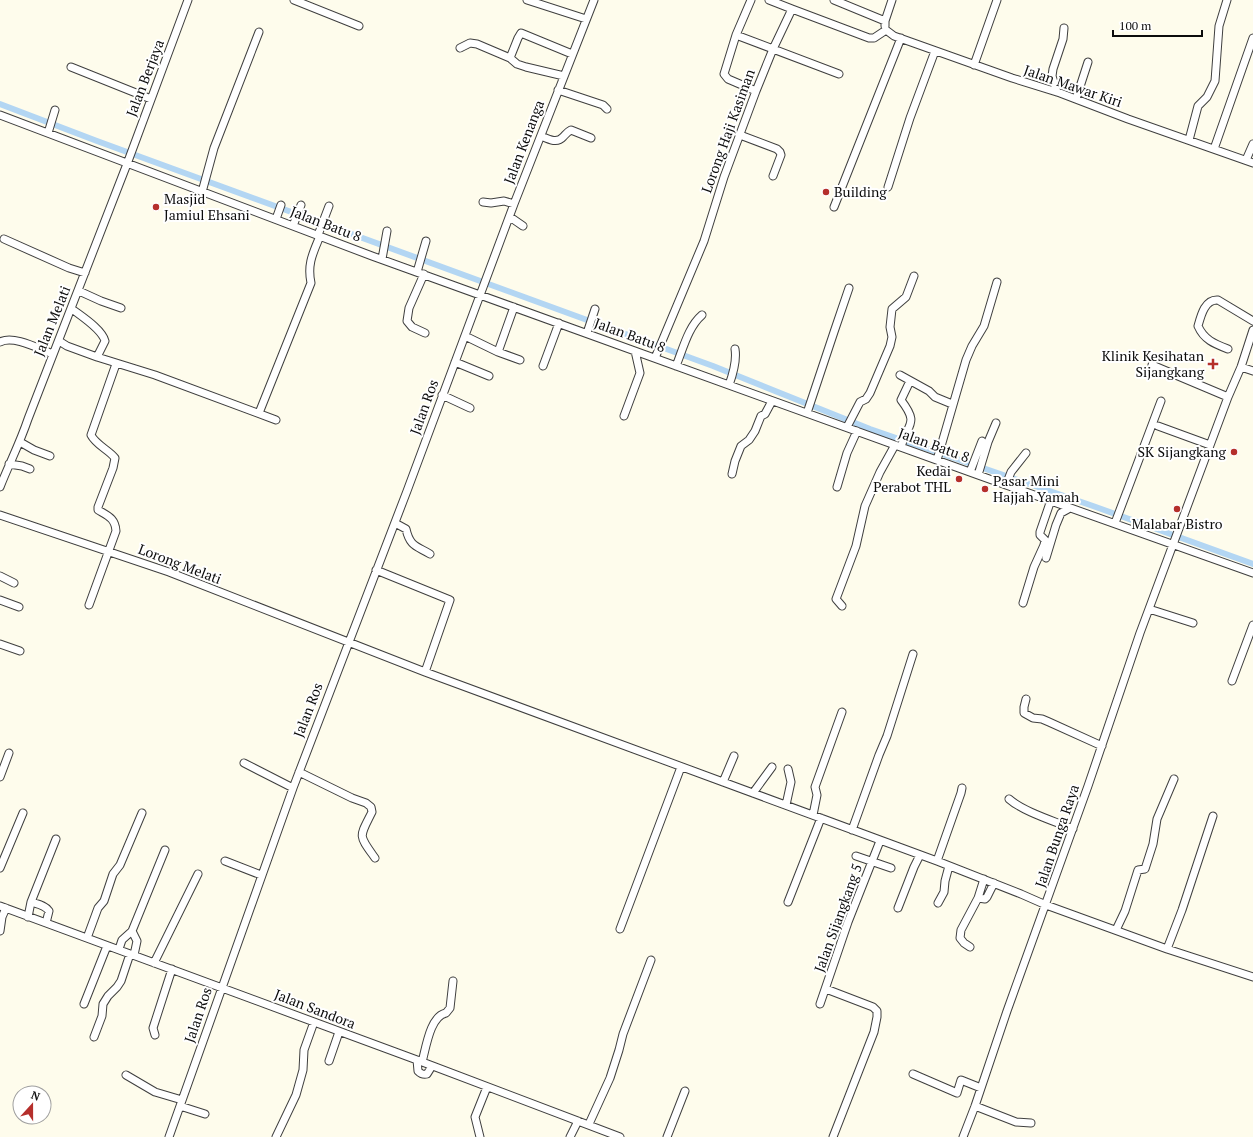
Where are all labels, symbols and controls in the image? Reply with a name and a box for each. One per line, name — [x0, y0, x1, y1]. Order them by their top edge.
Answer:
scale bar — [1113, 12, 1202, 38]
text: 100 m — [1119, 18, 1152, 33]
street label: Jalan Berjaya — [121, 37, 168, 119]
street label: Jalan Mawar Kiri — [1021, 60, 1125, 111]
street label: Lorong Haji Kasiman — [696, 66, 759, 195]
street label: Jalan Kenanga — [499, 97, 548, 186]
place label: Building — [834, 182, 887, 201]
marker: Building — [821, 187, 831, 197]
place label: Masjid Jamiul Ehsani — [164, 189, 250, 224]
street label: Jalan Batu 8 — [288, 201, 364, 246]
marker: Masjid Jamiul Ehsani — [151, 202, 161, 212]
street label: Jalan Melati — [29, 283, 74, 359]
street label: Jalan Batu 8 — [592, 313, 668, 356]
place label: Klinik Kesihatan Sijangkang — [1102, 346, 1205, 381]
marker: Klinik Kesihatan Sijangkang — [1207, 358, 1219, 370]
street label: Jalan Ros — [405, 377, 442, 437]
street label: Jalan Batu 8 — [896, 423, 972, 466]
place label: SK Sijangkang — [1138, 442, 1227, 461]
marker: SK Sijangkang — [1229, 447, 1239, 457]
place label: Kedai Perabot THL — [873, 461, 951, 496]
place label: Pasar Mini Hajjah Yamah — [993, 471, 1079, 506]
marker: Kedai Perabot THL — [954, 474, 964, 484]
marker: Pasar Mini Hajjah Yamah — [980, 484, 990, 494]
marker: Malabar Bistro — [1172, 504, 1182, 514]
place label: Malabar Bistro — [1131, 514, 1223, 533]
street label: Lorong Melati — [136, 539, 224, 588]
street label: Jalan Ros — [288, 680, 327, 740]
street label: Jalan Bunga Raya — [1030, 782, 1083, 890]
street label: Jalan Sijangkang 5 — [809, 861, 866, 975]
street label: Jalan Sandora — [272, 984, 359, 1033]
street label: Jalan Ros — [179, 985, 216, 1045]
north arrow — [12, 1085, 52, 1125]
text: N — [29, 1088, 43, 1104]

